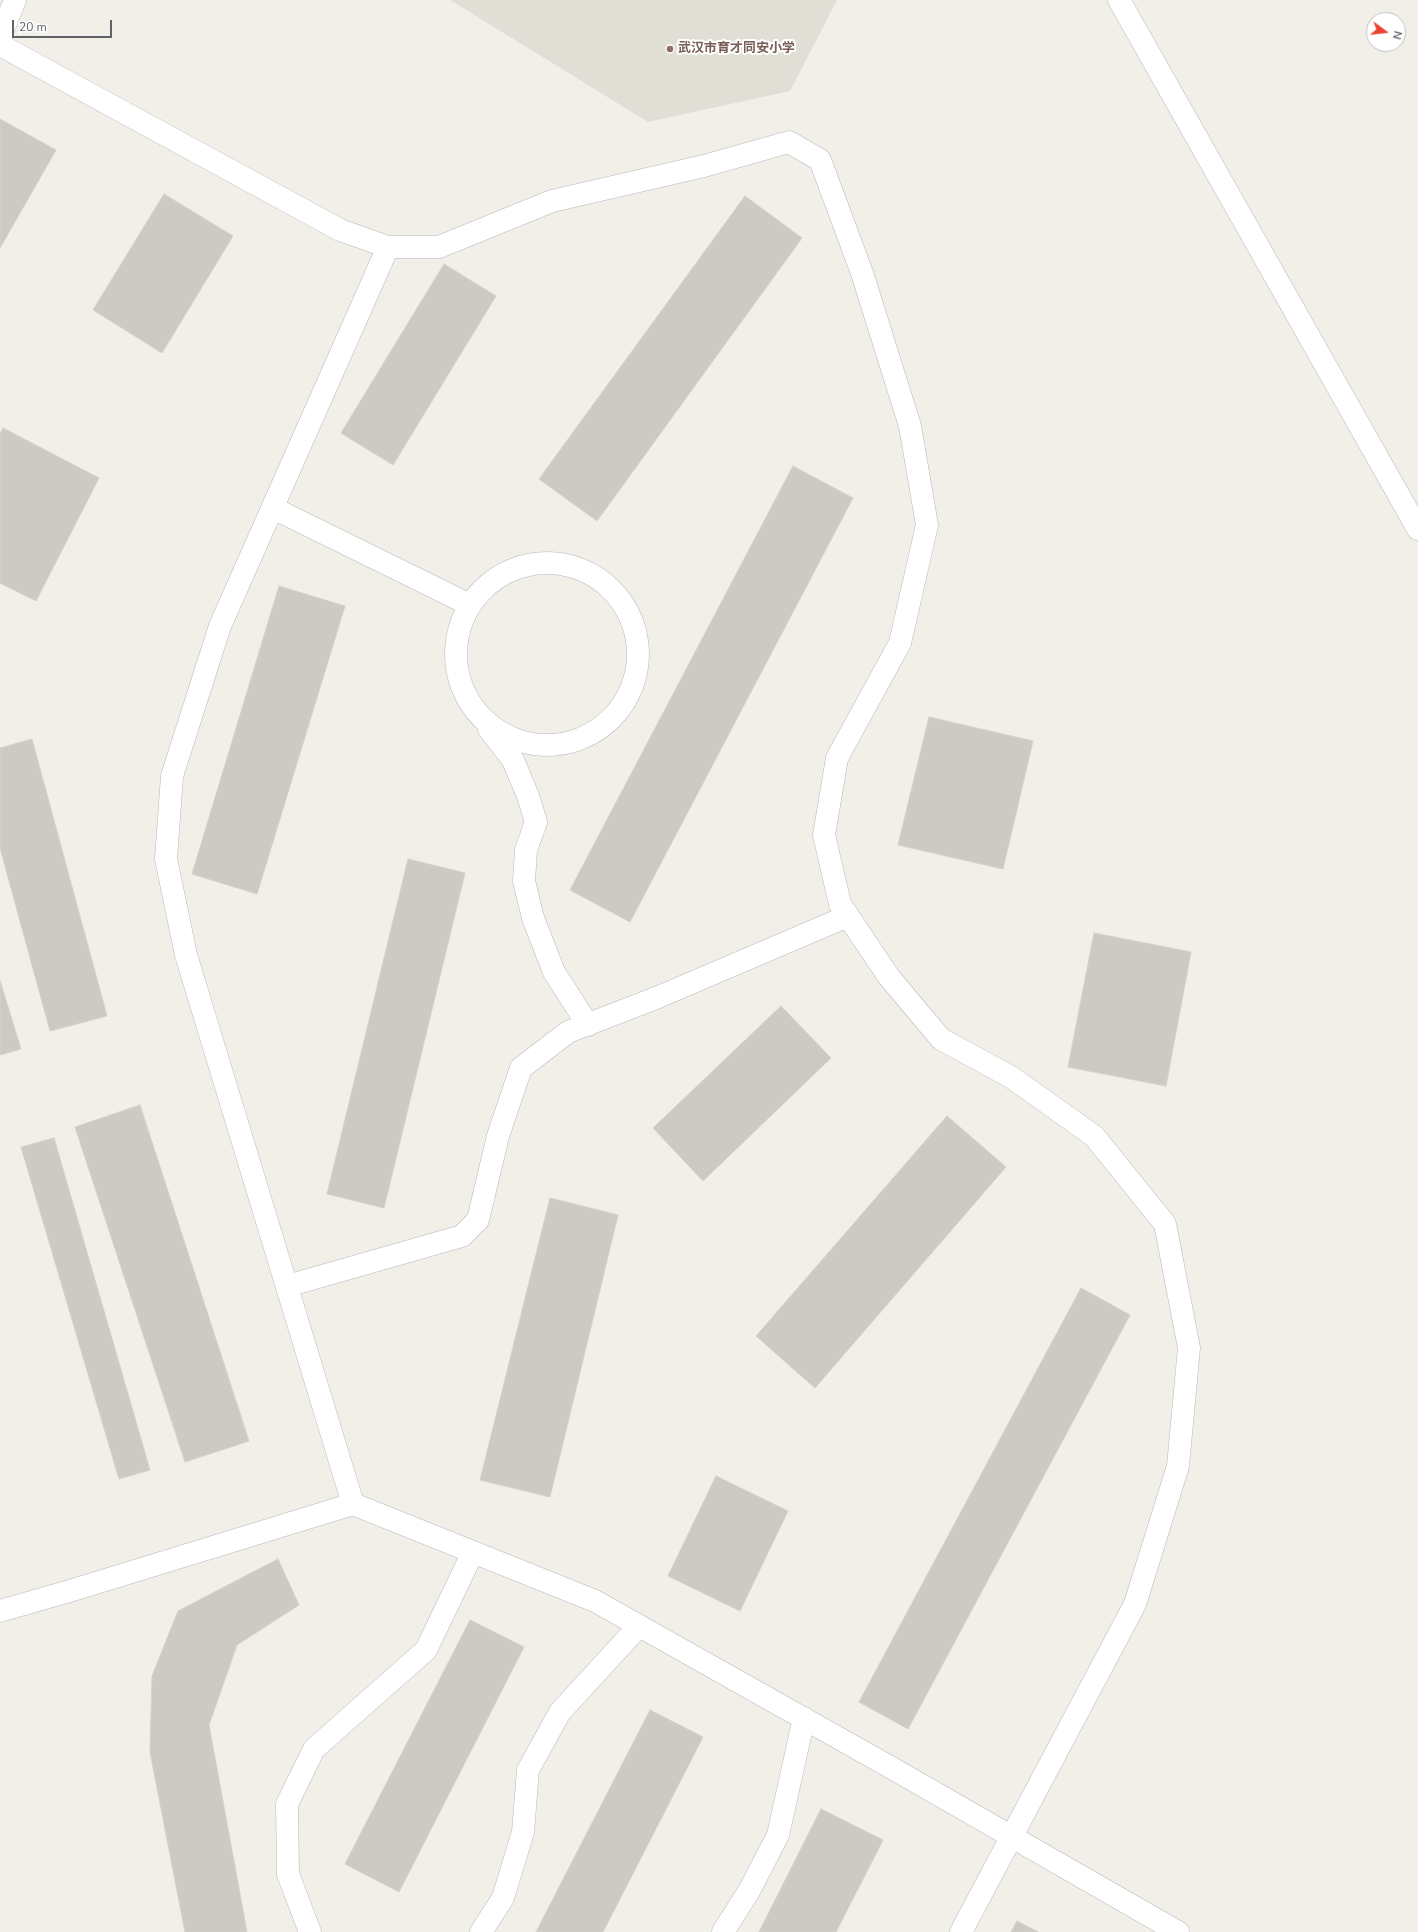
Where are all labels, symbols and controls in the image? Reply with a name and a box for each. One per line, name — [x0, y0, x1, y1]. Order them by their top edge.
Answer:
scale bar — [14, 12, 114, 38]
north arrow — [1366, 12, 1406, 52]
text: 20 m — [19, 19, 47, 35]
text: N — [1389, 29, 1405, 41]
place label: 武汉市育才同安小学 — [678, 41, 795, 57]
marker: 武汉市育才同安小学 — [665, 44, 675, 54]

